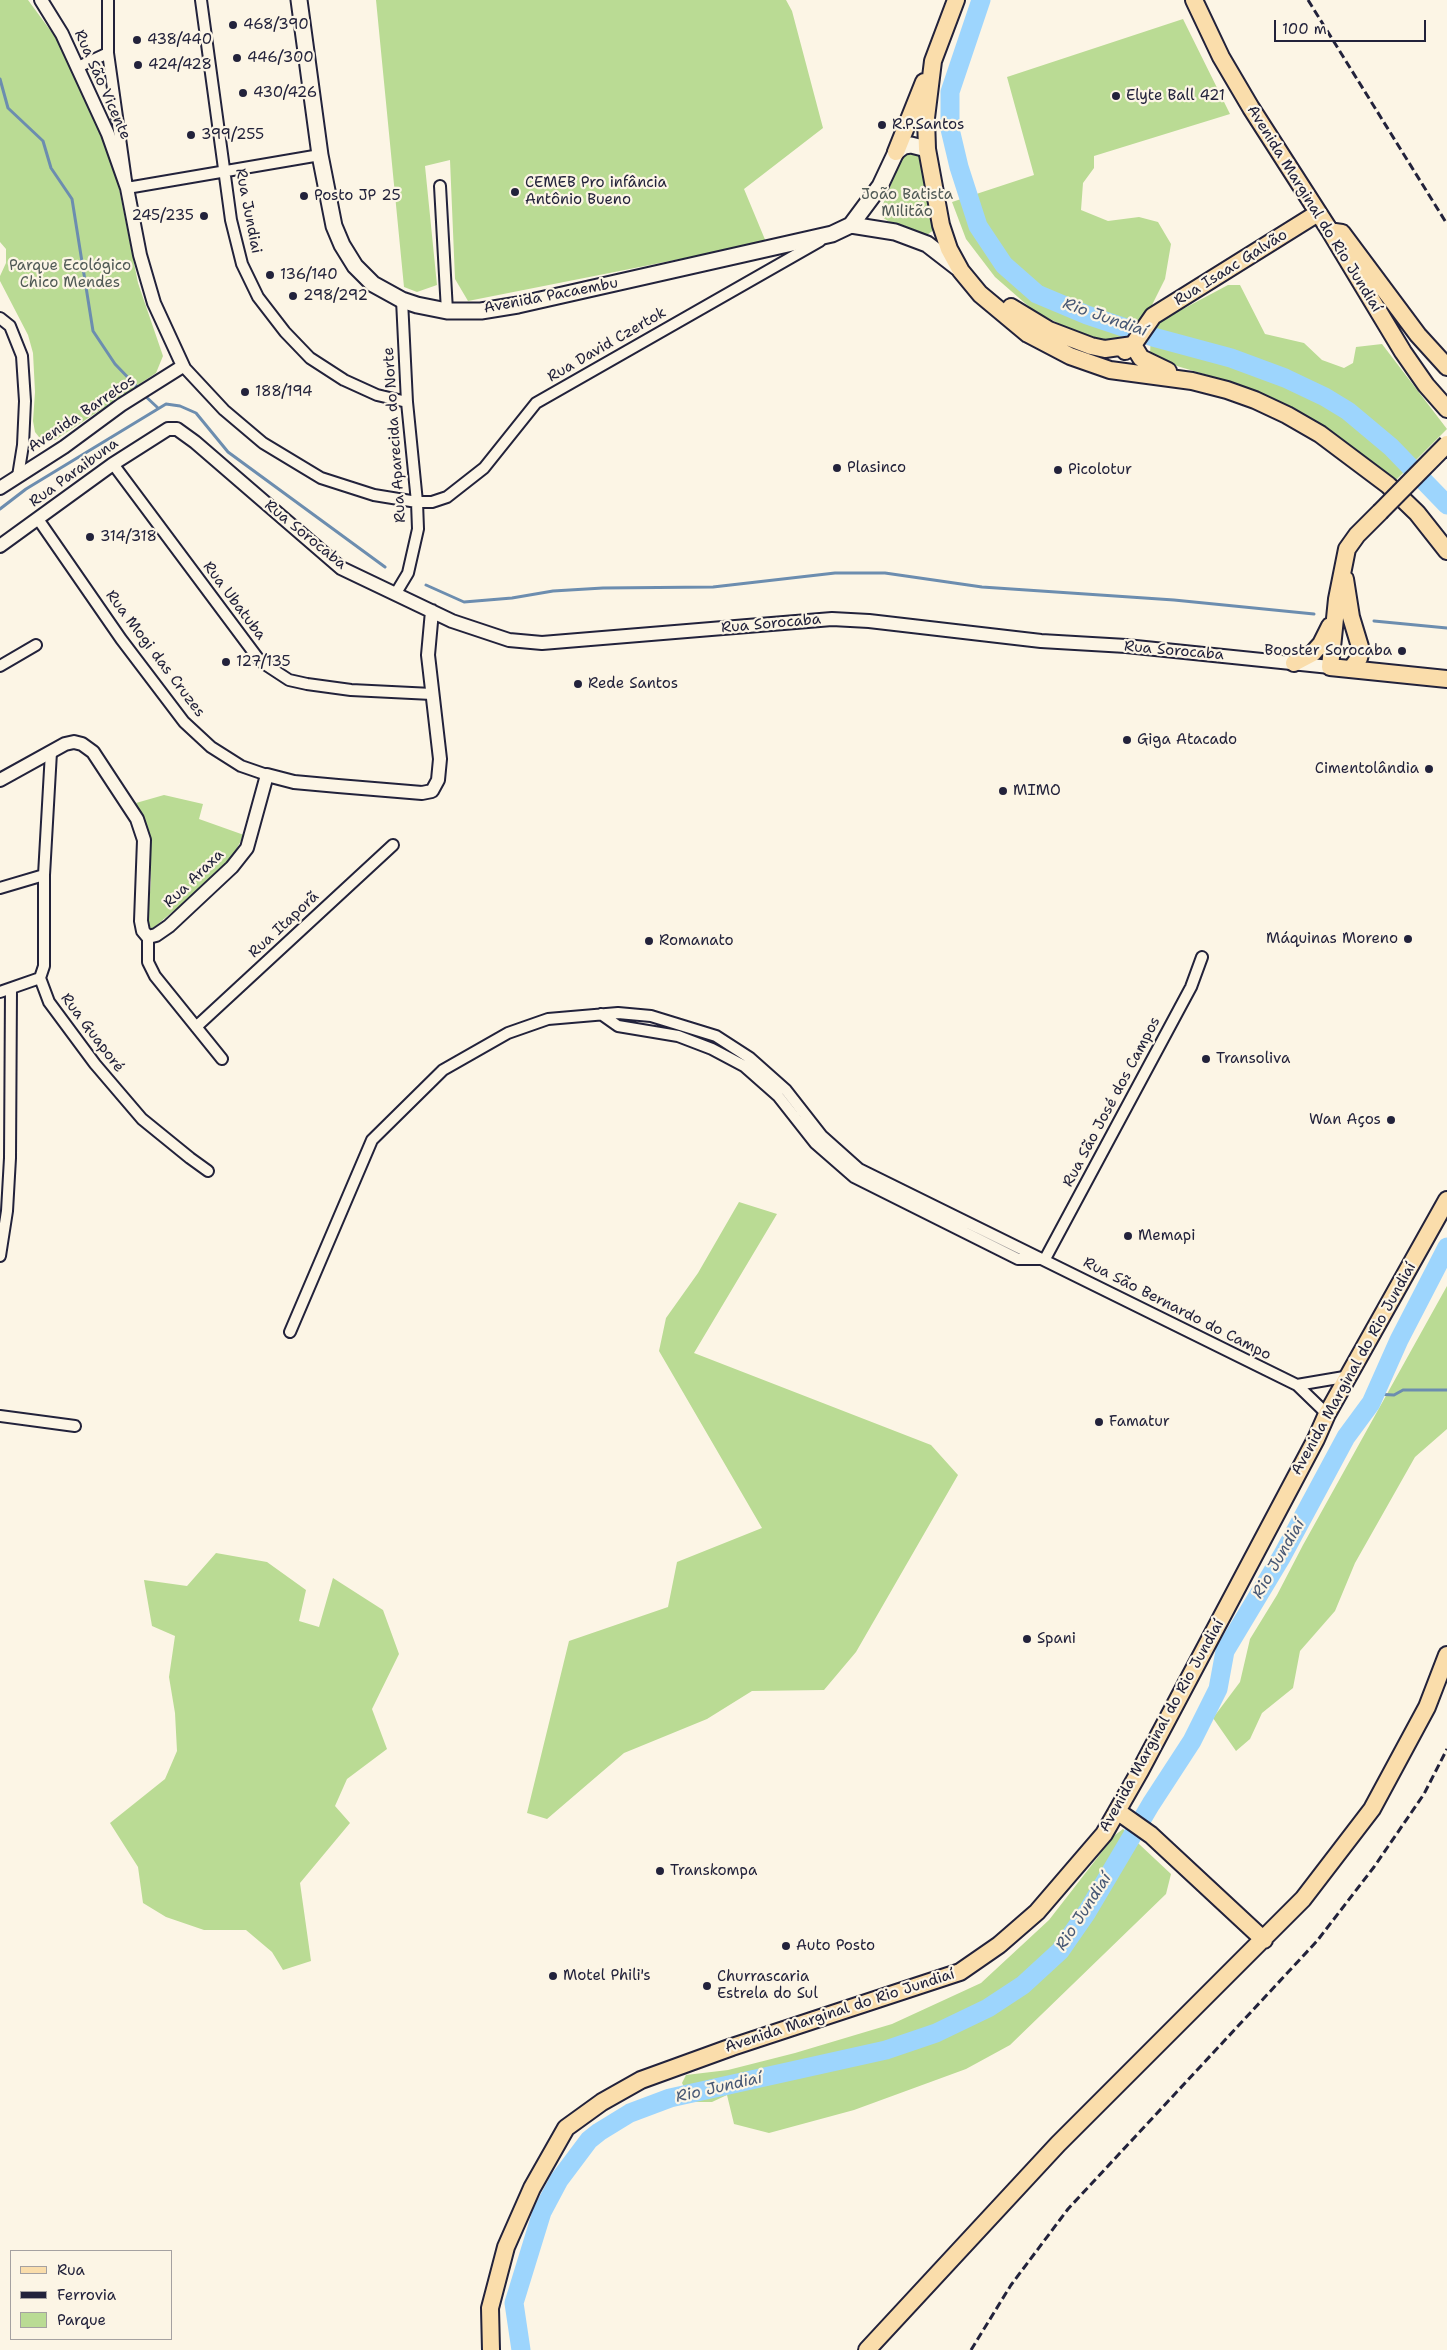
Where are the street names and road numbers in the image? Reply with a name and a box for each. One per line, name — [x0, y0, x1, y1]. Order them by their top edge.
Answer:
street label: Rua São Vicente — [70, 27, 134, 143]
street label: Avenida Marginal do Rio Jundiaí — [1243, 102, 1385, 316]
street label: Rua Jundiai — [231, 167, 265, 255]
street label: Rua Isaac Galvão — [1171, 226, 1291, 310]
street label: Avenida Pacaembu — [482, 274, 620, 318]
street label: Rua David Czertok — [544, 304, 670, 386]
street label: Rua Aparecida do Norte — [380, 347, 410, 523]
street label: Avenida Barretos — [25, 372, 139, 456]
street label: Rua Paraibuna — [26, 435, 122, 511]
street label: Rua Sorocaba — [260, 497, 350, 573]
street label: Rua Ubatuba — [199, 558, 269, 644]
street label: Rua Mogi das Cruzes — [101, 587, 209, 721]
street label: Rua Sorocaba — [720, 611, 822, 637]
street label: Rua Sorocaba — [1123, 638, 1225, 664]
street label: Rua Araxa — [160, 846, 228, 912]
street label: Rua Itaporã — [245, 888, 323, 962]
street label: Rua Guaporé — [56, 990, 128, 1076]
street label: Rua São José dos Campos — [1059, 1014, 1165, 1190]
street label: Rua São Bernardo do Campo — [1080, 1254, 1274, 1364]
street label: Avenida Marginal do Rio Jundiaí — [1288, 1259, 1420, 1479]
street label: Avenida Marginal do Rio Jundiaí — [1096, 1616, 1228, 1836]
street label: Avenida Marginal do Rio Jundiaí — [723, 1965, 957, 2057]

